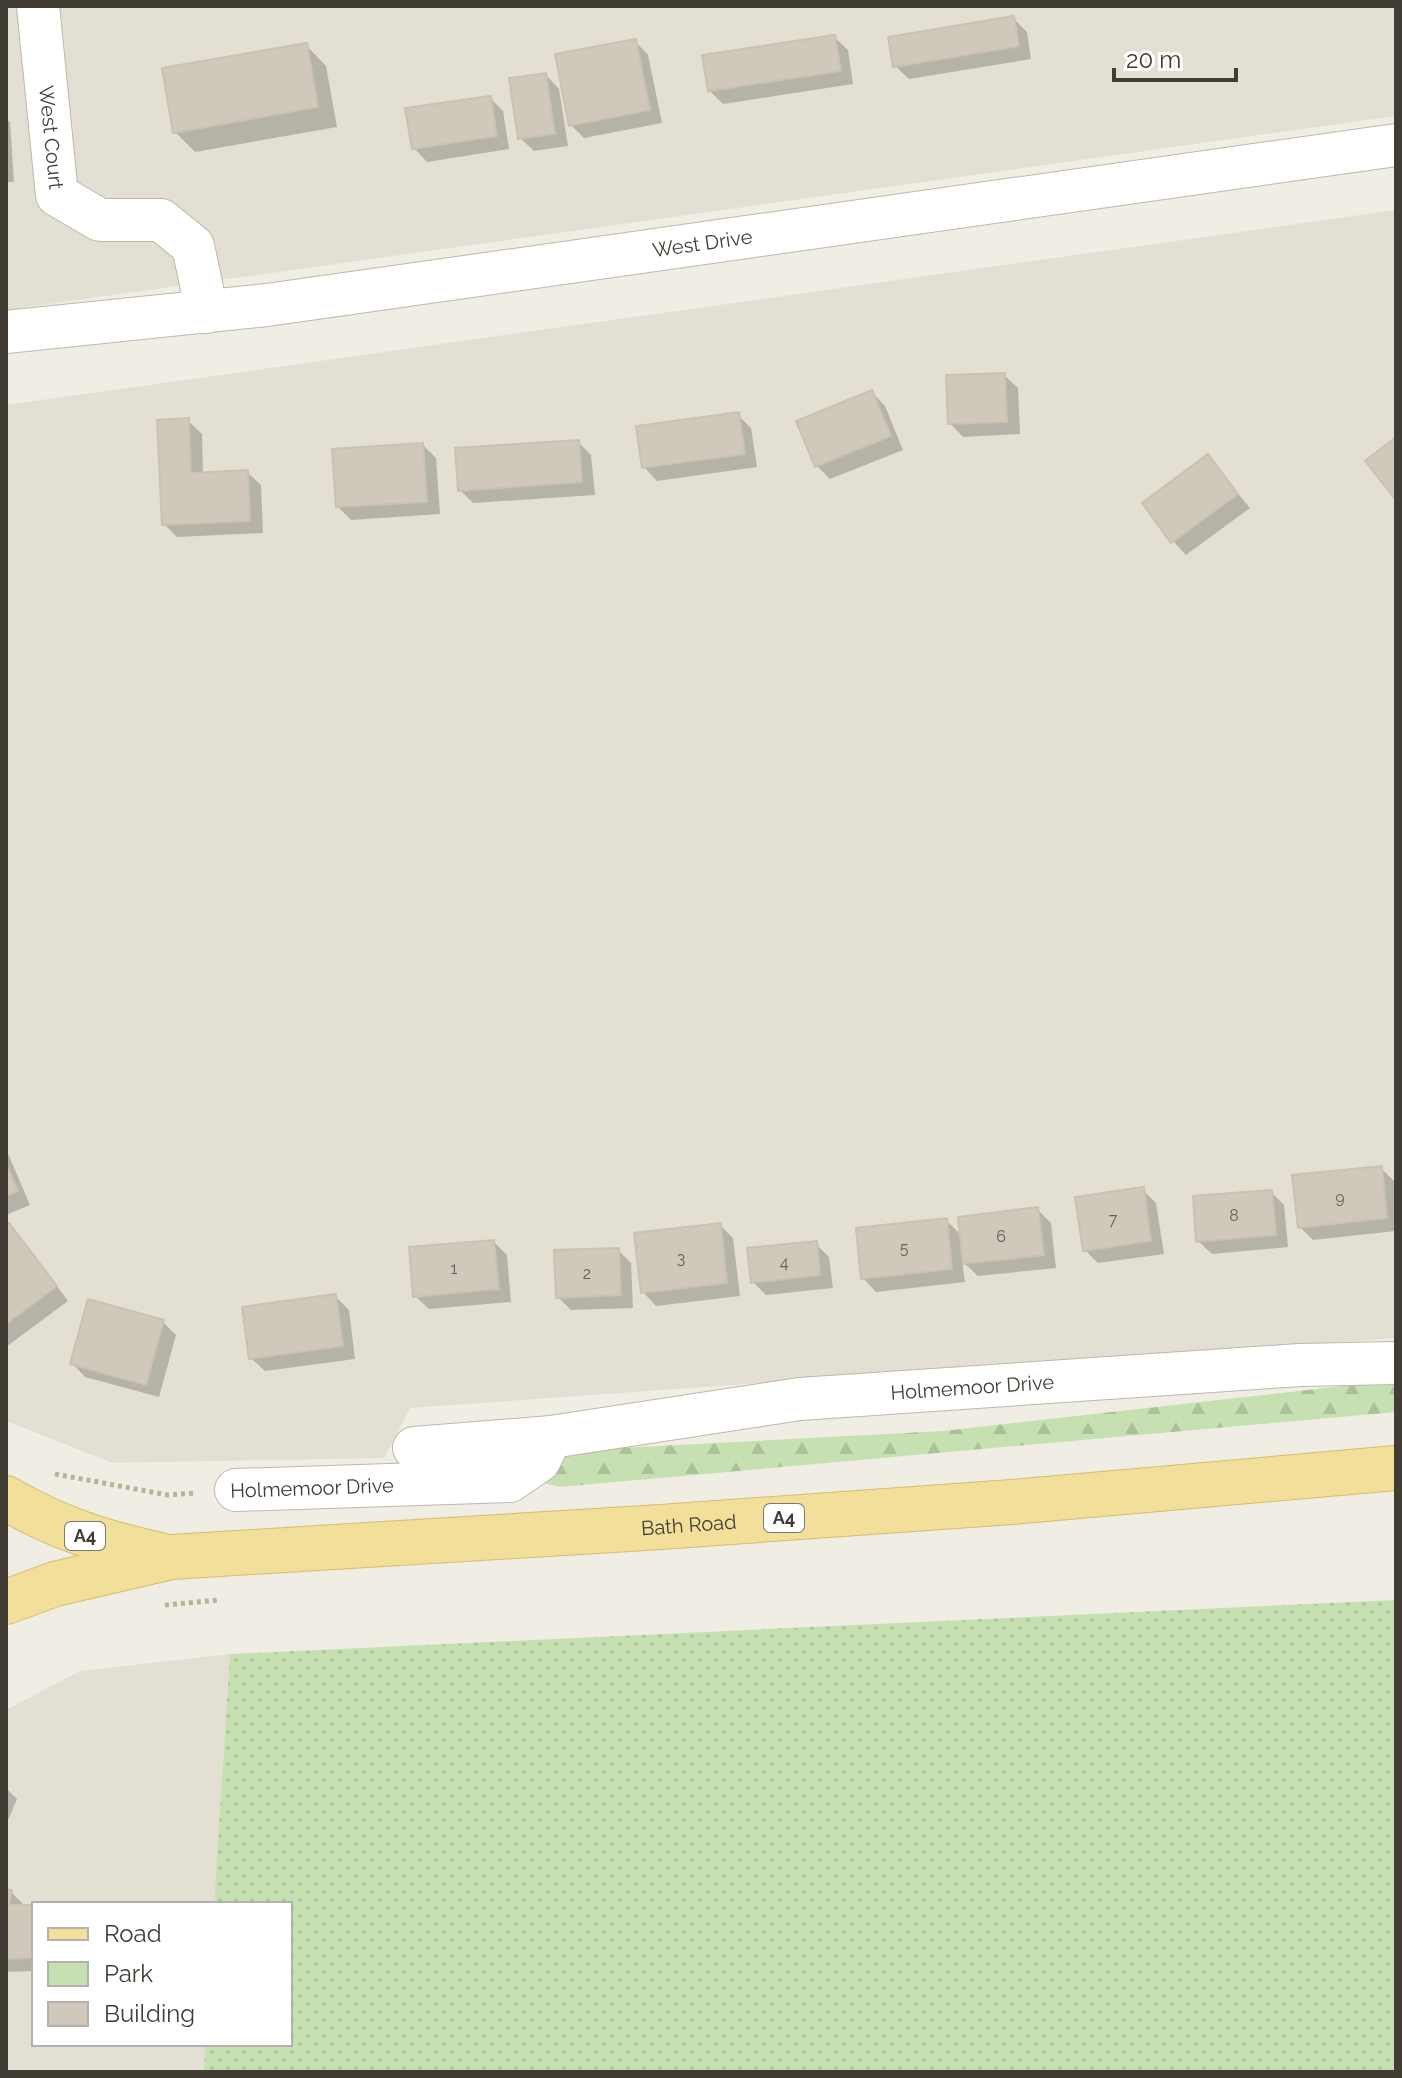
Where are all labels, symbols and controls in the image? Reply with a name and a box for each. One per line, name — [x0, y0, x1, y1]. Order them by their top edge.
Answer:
scale bar — [1114, 32, 1236, 82]
text: 20 m — [1126, 45, 1181, 74]
street label: West Court — [34, 84, 68, 191]
street label: West Drive — [651, 224, 754, 262]
house number: 9 — [1335, 1188, 1345, 1207]
house number: 8 — [1229, 1206, 1239, 1225]
house number: 7 — [1109, 1210, 1118, 1229]
house number: 6 — [996, 1227, 1006, 1246]
house number: 5 — [900, 1239, 909, 1258]
house number: 3 — [677, 1249, 685, 1268]
house number: 4 — [780, 1253, 789, 1272]
house number: 1 — [451, 1259, 458, 1278]
house number: 2 — [583, 1264, 591, 1283]
street label: Holmemoor Drive — [890, 1370, 1055, 1405]
street label: Holmemoor Drive — [230, 1473, 394, 1503]
road number: A4 — [764, 1504, 804, 1532]
street label: Bath Road — [640, 1510, 737, 1540]
road number: A4 — [65, 1522, 105, 1550]
legend — [32, 1902, 292, 2046]
text: Road — [104, 1919, 162, 1948]
text: Park — [104, 1959, 153, 1988]
text: Building — [104, 1999, 195, 2028]

